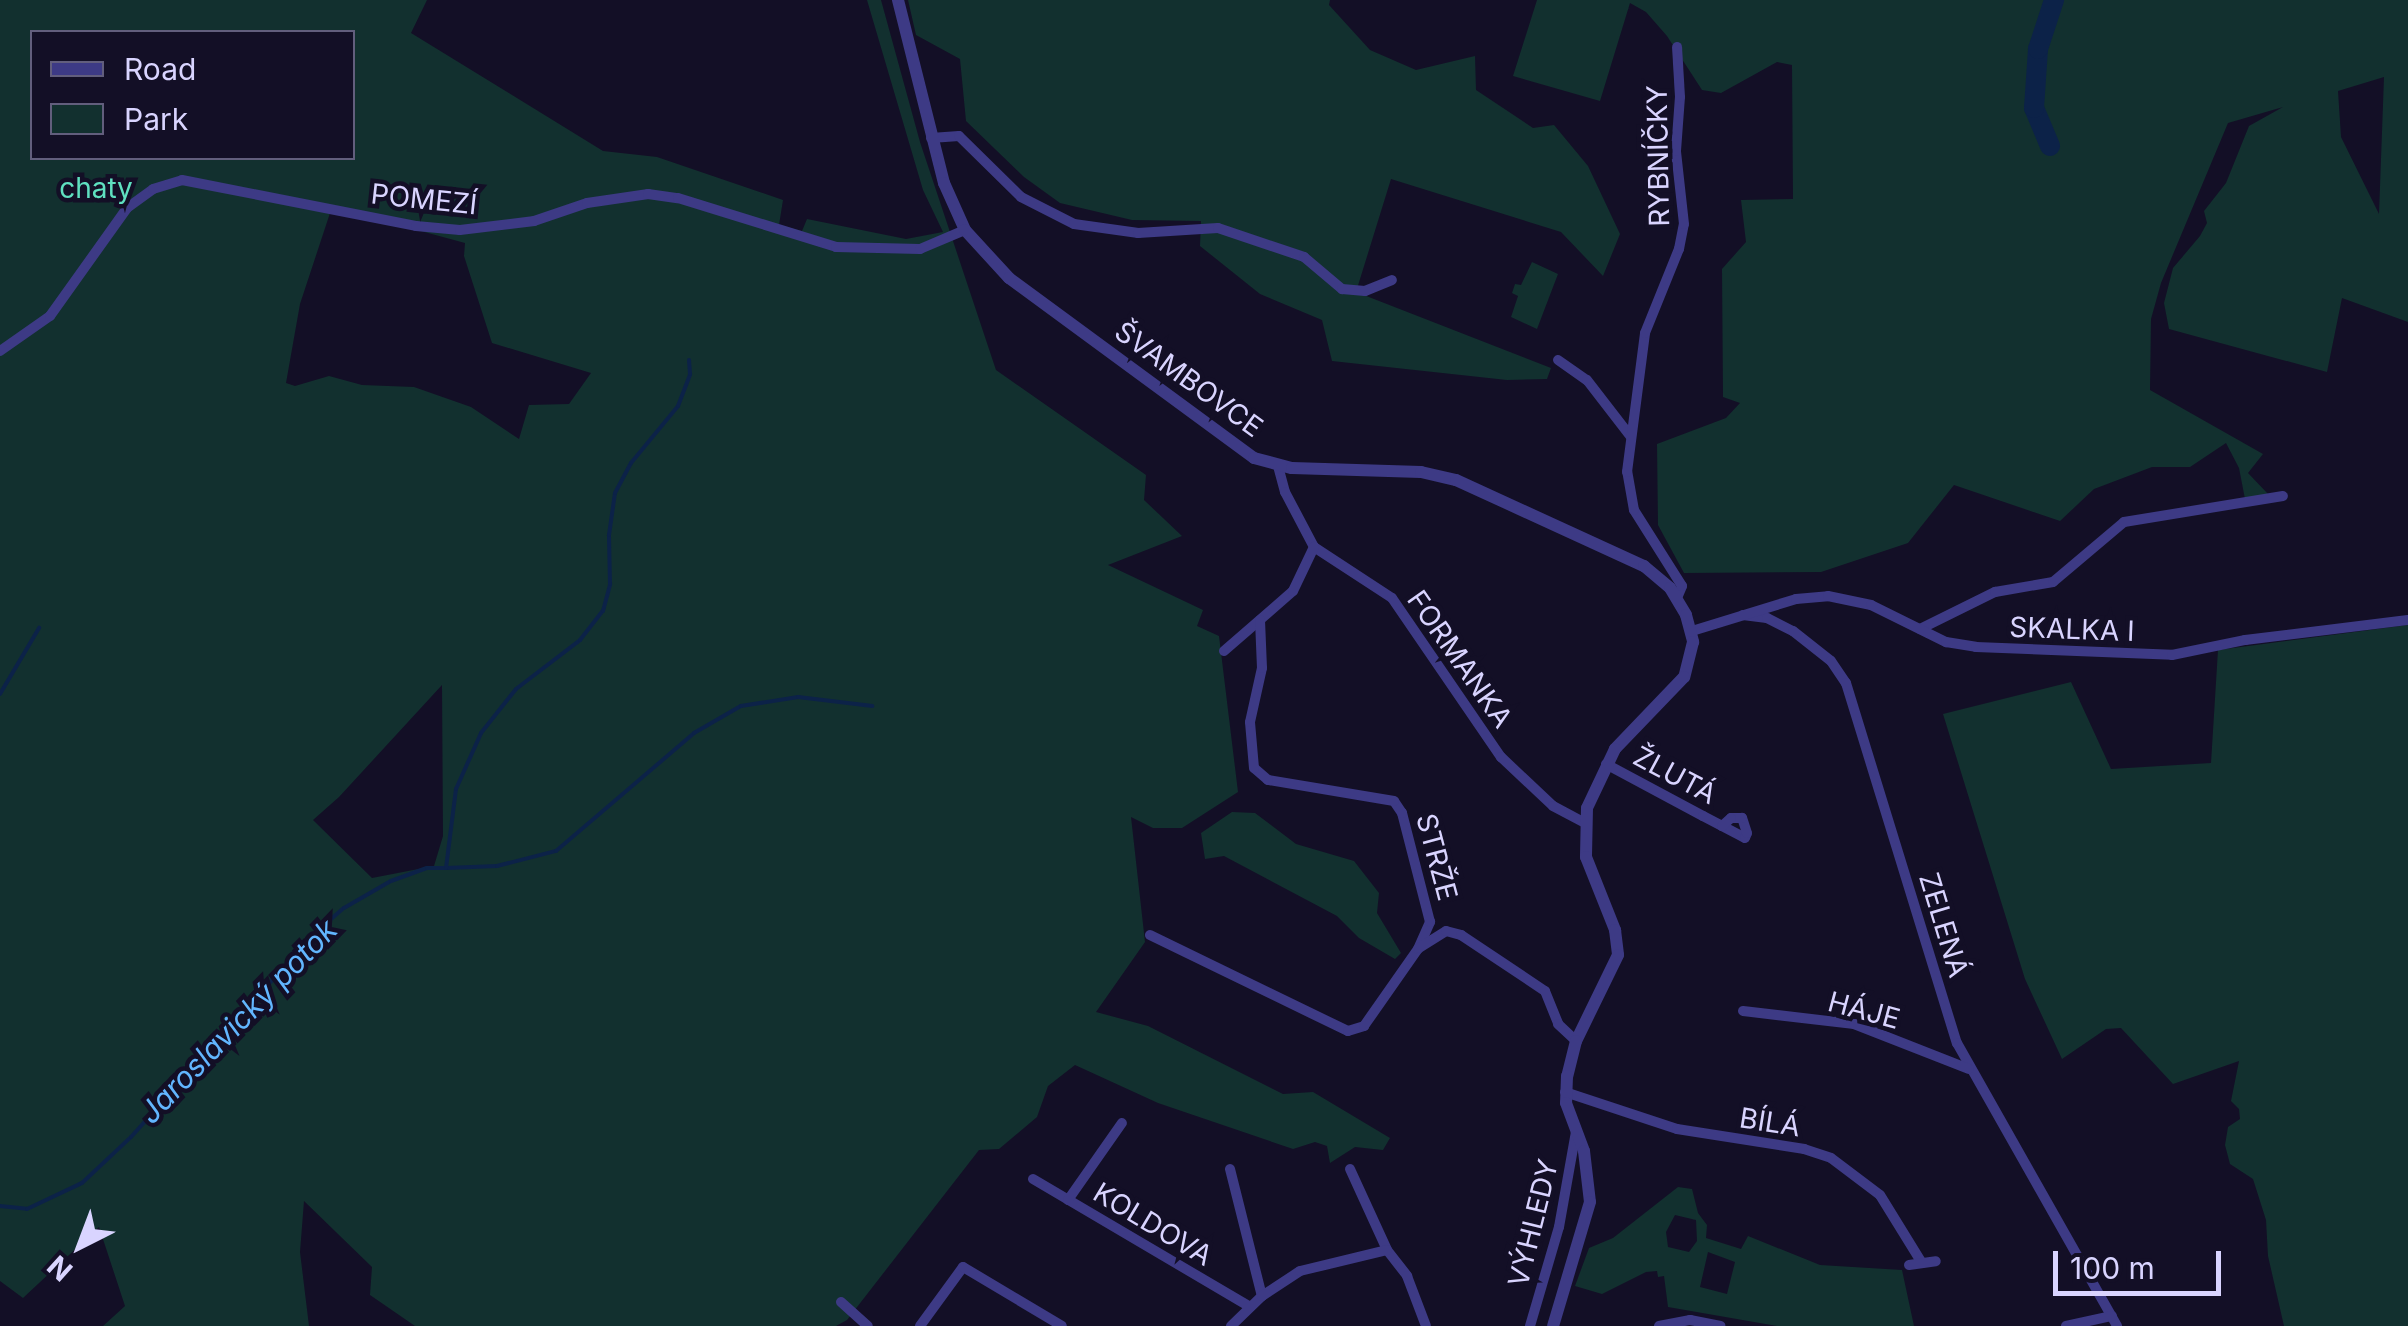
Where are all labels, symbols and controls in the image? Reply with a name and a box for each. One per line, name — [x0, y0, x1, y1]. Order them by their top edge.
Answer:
legend — [30, 30, 355, 160]
text: Road — [124, 51, 196, 87]
street label: RYBNÍČKY — [1640, 85, 1676, 227]
text: Park — [124, 101, 188, 137]
park label: chaty — [59, 171, 133, 205]
street label: POMEZÍ — [369, 177, 479, 221]
street label: ŠVAMBOVCE — [1109, 314, 1269, 444]
street label: FORMANKA — [1400, 584, 1520, 734]
street label: SKALKA I — [2009, 610, 2135, 648]
street label: ŽLUTÁ — [1628, 739, 1722, 811]
street label: STRŽE — [1409, 810, 1465, 904]
street label: ZELENÁ — [1912, 869, 1976, 981]
water label: Jaroslavický potok — [132, 912, 344, 1130]
street label: HÁJE — [1824, 984, 1904, 1036]
street label: BÍLÁ — [1737, 1101, 1803, 1143]
street label: VÝHLEDY — [1501, 1156, 1565, 1290]
street label: KOLDOVA — [1088, 1175, 1218, 1273]
north arrow — [30, 1196, 130, 1296]
scale bar — [2058, 1231, 2226, 1293]
text: N — [41, 1249, 79, 1288]
text: 100 m — [2070, 1250, 2155, 1286]

